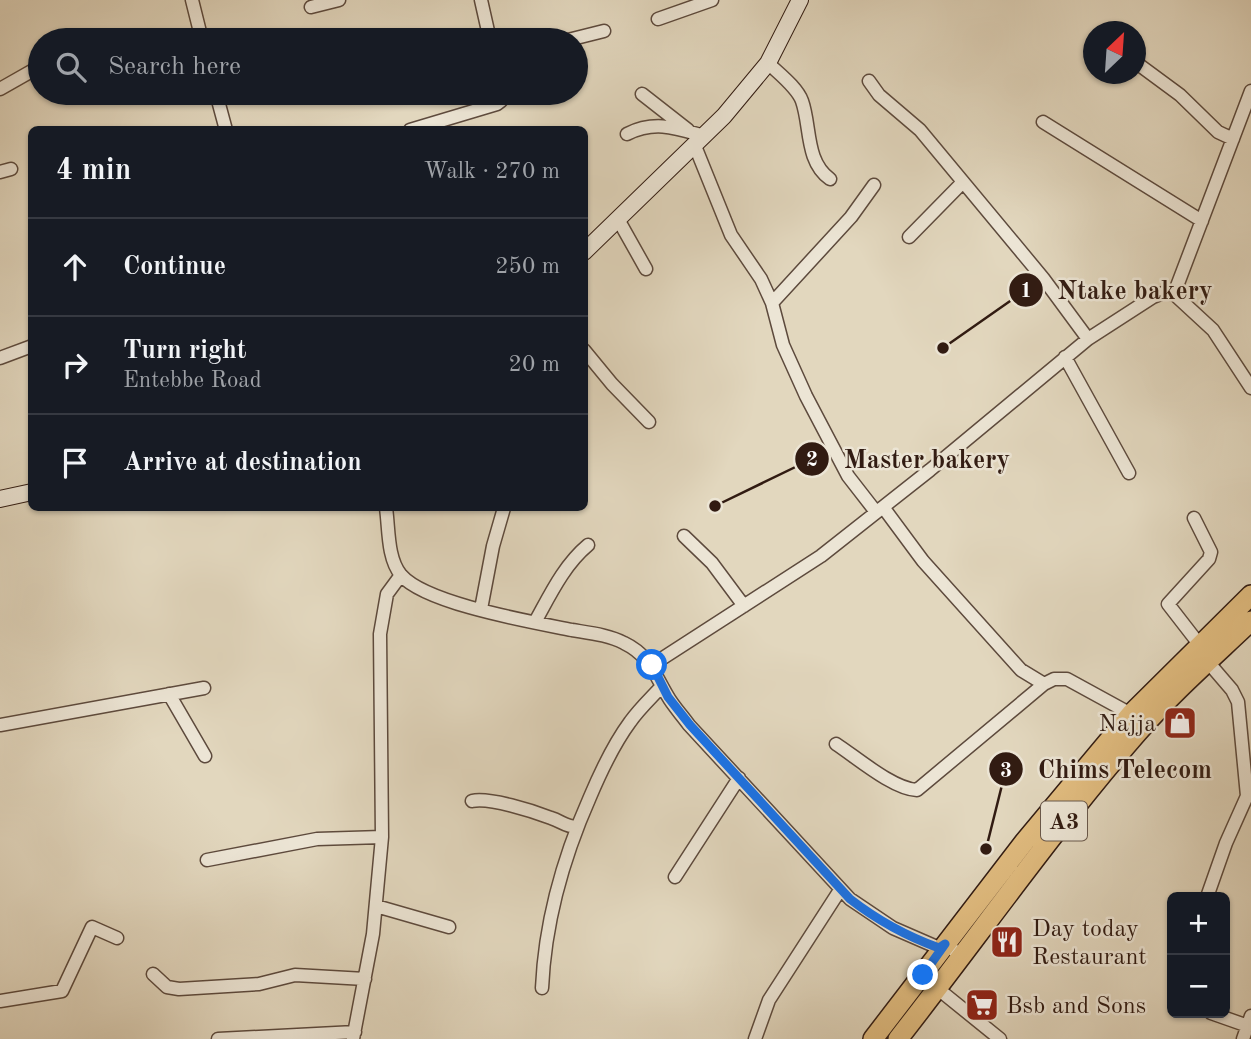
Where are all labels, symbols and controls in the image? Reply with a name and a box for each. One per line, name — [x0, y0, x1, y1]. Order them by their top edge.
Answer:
north arrow — [1083, 21, 1146, 84]
search box — [28, 28, 588, 105]
icon: search — [52, 48, 90, 86]
text: Search here — [108, 54, 241, 80]
text: 4 min — [56, 156, 131, 186]
text: Walk · 270 m — [424, 160, 560, 183]
icon: ahead — [56, 248, 94, 286]
text: Continue — [123, 254, 226, 280]
text: 250 m — [495, 255, 560, 278]
callout: Ntake bakery — [1009, 266, 1227, 313]
text: Ntake bakery — [1057, 279, 1213, 305]
text: 1 — [1020, 281, 1032, 302]
text: Turn right — [123, 338, 246, 364]
icon: right — [56, 346, 94, 384]
text: 20 m — [509, 353, 560, 376]
text: Entebbe Road — [123, 369, 262, 392]
callout: Master bakery — [795, 435, 1024, 482]
icon: arrive — [56, 444, 94, 482]
text: Master bakery — [844, 448, 1010, 474]
text: Arrive at destination — [123, 450, 362, 476]
text: 2 — [806, 450, 818, 471]
route start — [636, 649, 667, 680]
shop icon: Najja — [1161, 704, 1199, 742]
place label: Najja — [1098, 713, 1156, 737]
callout: Chims Telecom — [989, 746, 1226, 793]
text: Chims Telecom — [1038, 758, 1212, 784]
text: 3 — [1000, 761, 1012, 782]
road number: A3 — [1041, 802, 1087, 841]
map controls — [1167, 892, 1230, 1018]
button: + — [1167, 892, 1230, 955]
place label: Day today Restaurant — [1032, 918, 1147, 970]
restaurant icon: Day today Restaurant — [988, 923, 1026, 961]
button: − — [1167, 955, 1230, 1018]
route end — [907, 959, 938, 990]
supermarket icon: Bsb and Sons — [963, 986, 1001, 1024]
place label: Bsb and Sons — [1006, 995, 1146, 1019]

